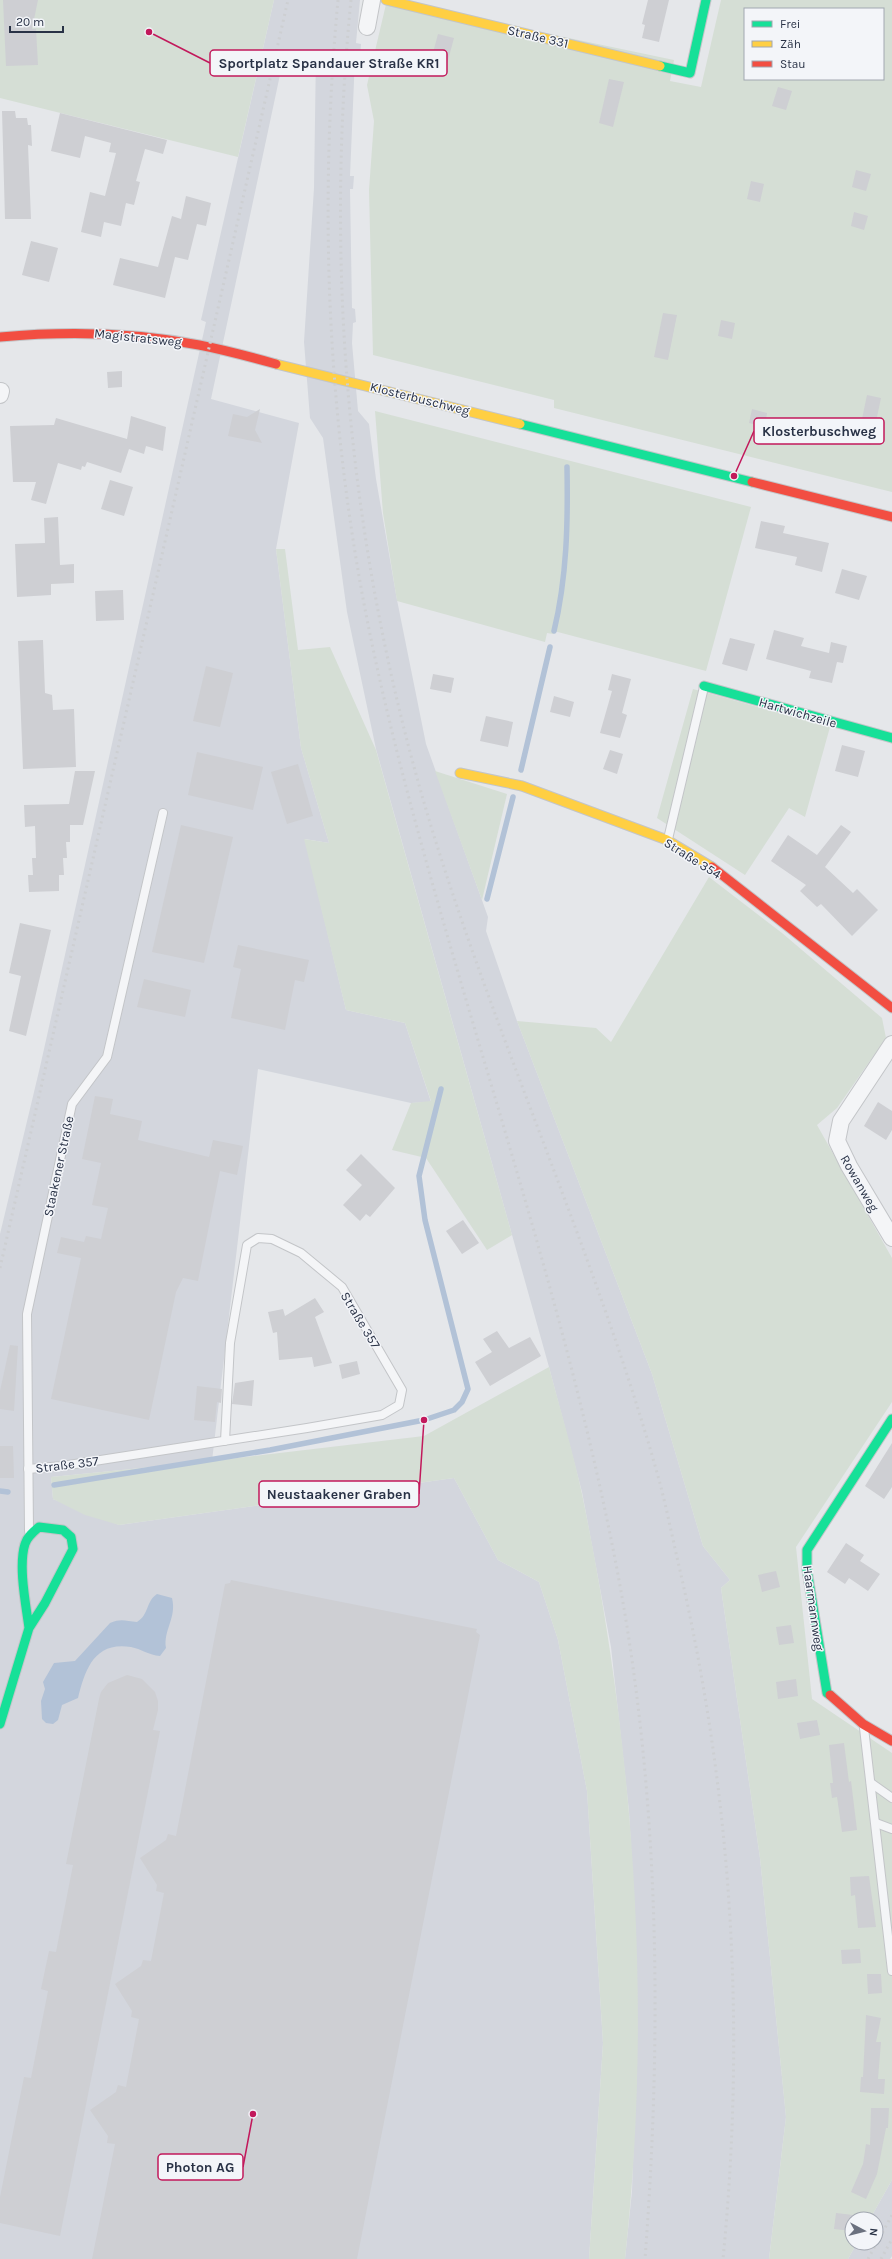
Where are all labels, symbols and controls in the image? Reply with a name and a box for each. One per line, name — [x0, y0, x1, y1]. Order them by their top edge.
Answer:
scale bar — [10, 8, 63, 34]
legend — [744, 8, 884, 80]
text: 20 m — [16, 15, 44, 29]
text: Frei — [780, 17, 800, 31]
street label: Straße 331 — [506, 22, 570, 51]
text: Zäh — [780, 37, 801, 51]
callout: Sportplatz Spandauer Straße KR1 — [210, 50, 447, 76]
text: Sportplatz Spandauer Straße KR1 — [218, 55, 440, 72]
text: Stau — [780, 57, 806, 71]
street label: Magistratsweg — [93, 325, 183, 350]
street label: Klosterbuschweg — [369, 379, 472, 418]
callout: Klosterbuschweg — [754, 418, 884, 444]
text: Klosterbuschweg — [762, 423, 876, 440]
street label: Hartwichzeile — [757, 694, 839, 731]
street label: Straße 354 — [661, 835, 724, 882]
street label: Staakener Straße — [40, 1114, 77, 1218]
street label: Rowanweg — [837, 1152, 882, 1215]
street label: Straße 357 — [338, 1289, 383, 1351]
street label: Straße 357 — [35, 1453, 99, 1476]
callout: Neustaakener Graben — [259, 1481, 419, 1507]
text: Neustaakener Graben — [267, 1486, 411, 1503]
street label: Haarmannweg — [800, 1564, 827, 1652]
callout: Photon AG — [158, 2154, 243, 2180]
text: Photon AG — [166, 2159, 234, 2176]
north arrow — [844, 2211, 884, 2251]
text: N — [866, 2227, 880, 2237]

